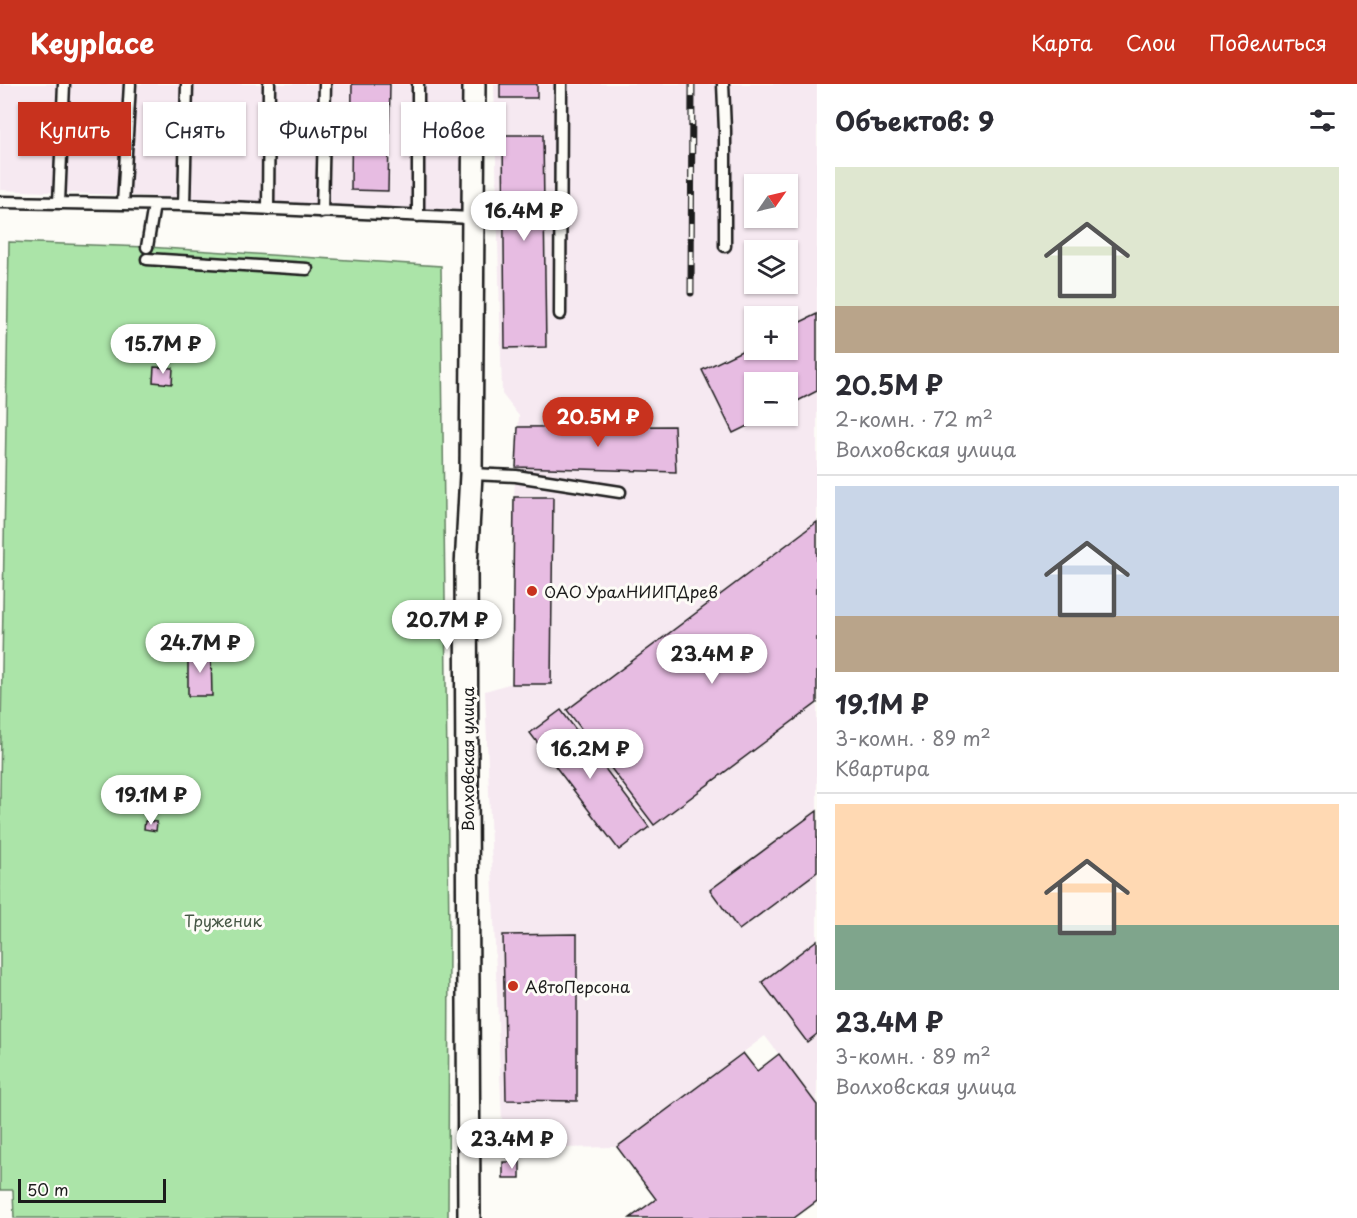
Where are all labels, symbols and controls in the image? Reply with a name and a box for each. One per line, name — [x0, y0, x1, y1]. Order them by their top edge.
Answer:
text: Keyplace — [30, 21, 155, 64]
text: Карта — [1031, 26, 1093, 58]
text: Слои — [1126, 26, 1176, 58]
text: Поделиться — [1209, 26, 1327, 58]
text: Объектов: 9 — [835, 101, 994, 140]
chip: Купить — [18, 102, 131, 156]
chip: Снять — [143, 102, 246, 156]
chip: Фильтры — [258, 102, 389, 156]
chip: Новое — [401, 102, 506, 156]
icon: filters — [1306, 104, 1339, 137]
north arrow — [744, 174, 798, 228]
map controls — [744, 174, 798, 426]
pin: 16.4M ₽ — [469, 191, 579, 242]
text: 16.4M ₽ — [485, 195, 563, 225]
icon: home — [1033, 206, 1141, 314]
button: layers — [744, 240, 798, 294]
button: + — [744, 306, 798, 360]
pin: 15.7M ₽ — [108, 324, 218, 375]
text: 15.7M ₽ — [125, 328, 201, 358]
text: 20.5M ₽ — [835, 365, 943, 404]
button: − — [744, 372, 798, 426]
pin: 20.5M ₽ — [543, 397, 653, 448]
text: 20.5M ₽ — [556, 401, 640, 431]
text: 2-комн. · 72 m² — [835, 404, 993, 434]
text: Волховская улица — [835, 434, 1016, 464]
icon: home — [1033, 525, 1141, 633]
place label: ОАО УралНИИПДрев — [544, 579, 718, 603]
marker: ОАО УралНИИПДрев — [525, 584, 539, 598]
pin: 20.7M ₽ — [392, 600, 502, 651]
text: 20.7M ₽ — [406, 604, 488, 634]
pin: 24.7M ₽ — [145, 623, 255, 674]
text: 24.7M ₽ — [159, 627, 241, 657]
pin: 23.4M ₽ — [657, 634, 767, 685]
text: 23.4M ₽ — [670, 638, 754, 668]
text: 19.1M ₽ — [835, 684, 929, 723]
street label: Волховская улица — [455, 687, 479, 831]
text: 3-комн. · 89 m² — [835, 723, 991, 753]
pin: 16.2M ₽ — [535, 729, 645, 780]
text: 16.2M ₽ — [550, 733, 630, 763]
text: Квартира — [835, 753, 929, 783]
pin: 19.1M ₽ — [96, 775, 206, 826]
text: 19.1M ₽ — [115, 779, 187, 809]
icon: home — [1033, 843, 1141, 951]
park label: Труженик — [184, 908, 262, 932]
place label: АвтоПерсона — [525, 974, 630, 998]
marker: АвтоПерсона — [506, 979, 520, 993]
text: 23.4M ₽ — [835, 1002, 943, 1041]
text: 3-комн. · 89 m² — [835, 1041, 991, 1071]
text: Волховская улица — [835, 1071, 1016, 1101]
pin: 23.4M ₽ — [457, 1119, 567, 1170]
text: 23.4M ₽ — [470, 1123, 554, 1153]
scale bar — [18, 1176, 166, 1204]
text: 50 m — [27, 1177, 68, 1201]

